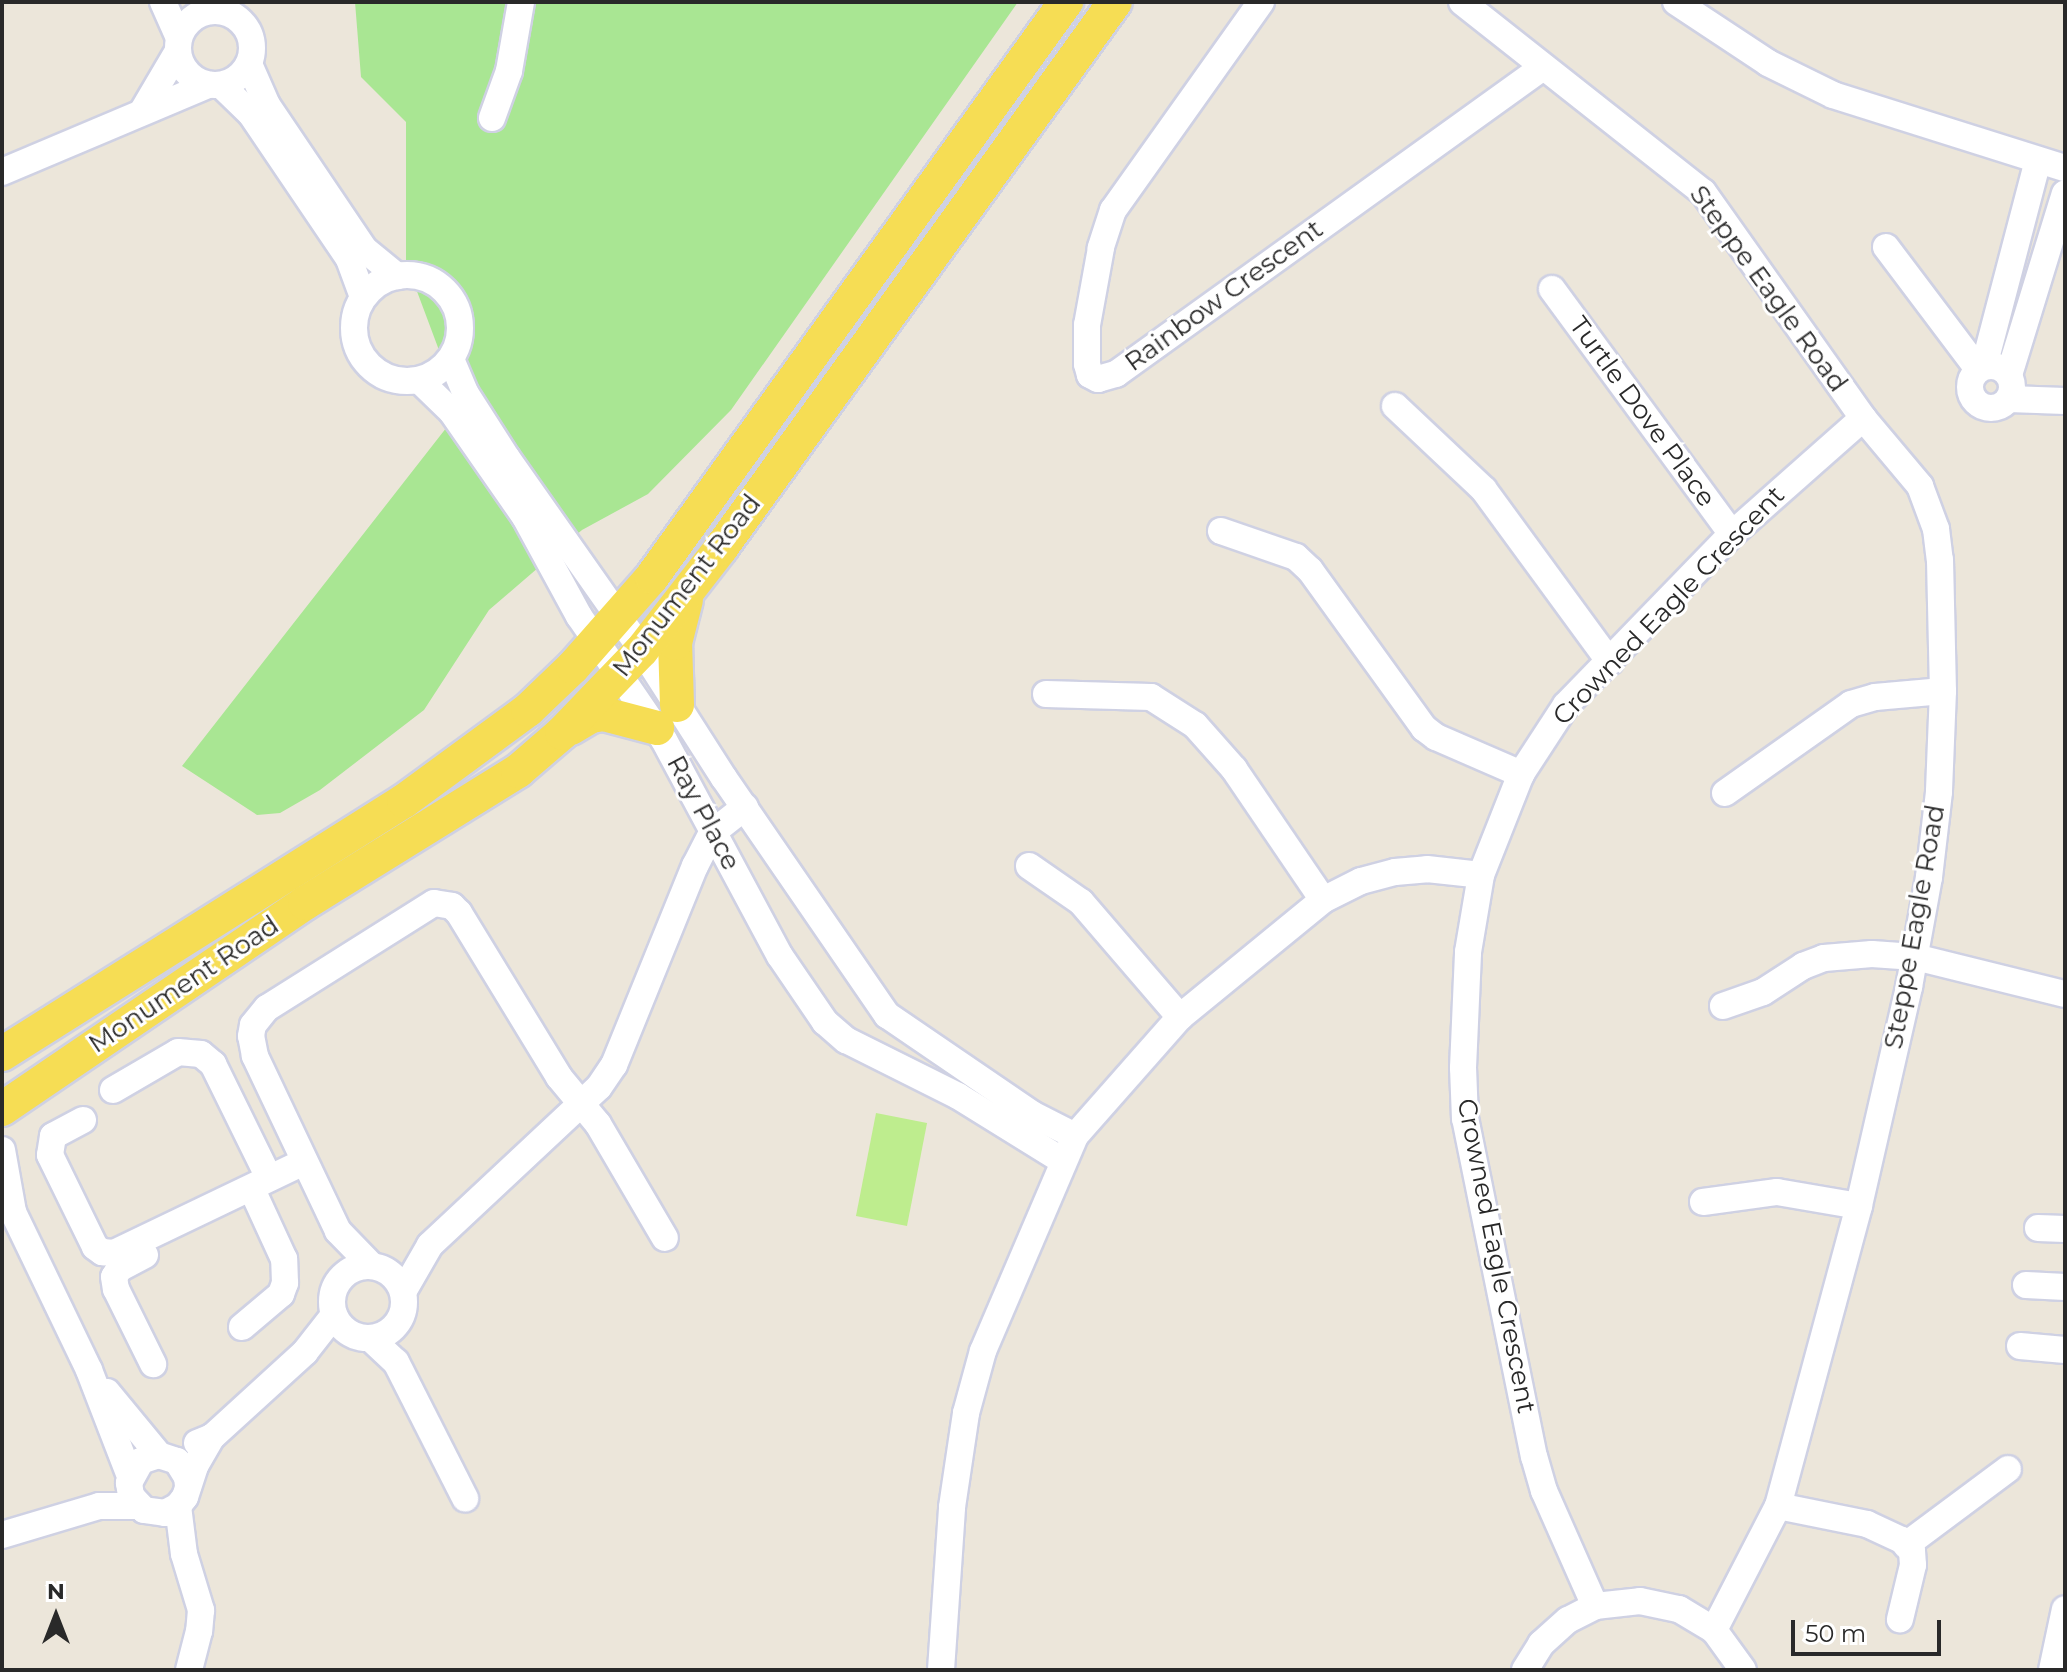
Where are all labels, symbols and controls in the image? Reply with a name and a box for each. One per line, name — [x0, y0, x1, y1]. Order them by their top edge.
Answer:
street label: Steppe Eagle Road — [1683, 180, 1853, 398]
street label: Rainbow Crescent — [1119, 214, 1329, 378]
street label: Turtle Dove Place — [1562, 311, 1722, 513]
street label: Crowned Eagle Crescent — [1547, 480, 1791, 732]
street label: Monument Road — [606, 489, 768, 683]
street label: Ray Place — [660, 750, 746, 876]
street label: Steppe Eagle Road — [1878, 802, 1952, 1052]
street label: Monument Road — [83, 910, 285, 1060]
street label: Crowned Eagle Crescent — [1450, 1096, 1542, 1416]
north arrow — [16, 1576, 96, 1656]
text: N — [47, 1578, 65, 1605]
scale bar — [1795, 1604, 1945, 1654]
text: 50 m — [1805, 1619, 1866, 1648]

